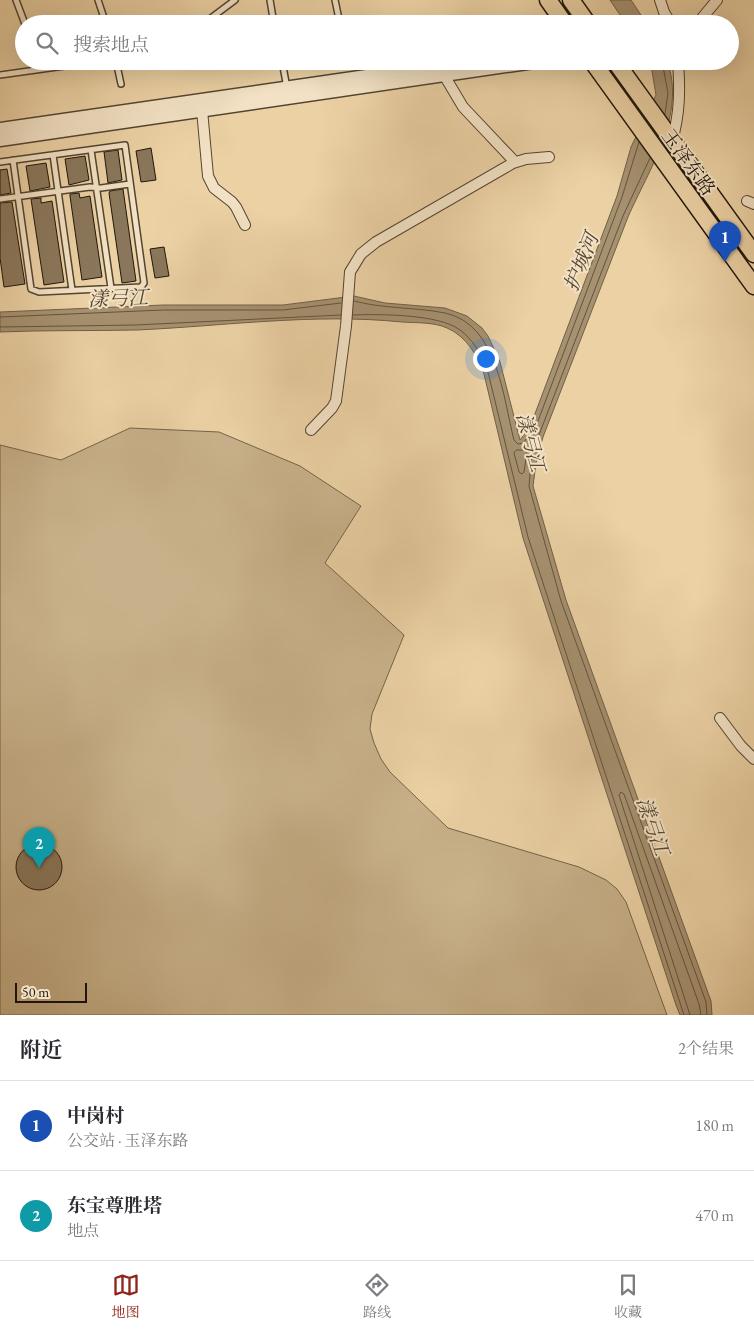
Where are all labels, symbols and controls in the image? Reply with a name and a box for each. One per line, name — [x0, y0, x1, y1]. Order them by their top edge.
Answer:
search box — [15, 15, 739, 70]
icon: search — [33, 29, 61, 57]
text: 搜索地点 — [73, 32, 149, 57]
street label: 玉泽东路 — [656, 124, 721, 200]
pin: 1 — [709, 221, 741, 262]
water label: 护城河 — [558, 227, 605, 295]
water label: 漾弓江 — [88, 284, 151, 312]
your location — [473, 346, 499, 372]
water label: 漾弓江 — [511, 410, 552, 477]
water label: 漾弓江 — [631, 793, 676, 861]
pin: 2 — [23, 827, 55, 868]
scale bar — [15, 980, 88, 1003]
text: 50 m — [22, 983, 49, 1001]
text: 附近 — [20, 1036, 62, 1063]
text: 2个结果 — [678, 1038, 734, 1059]
text: 中岗村 — [67, 1103, 124, 1128]
text: 1 — [32, 1115, 40, 1136]
text: 180 m — [695, 1115, 734, 1136]
text: 公交站 · 玉泽东路 — [67, 1130, 189, 1151]
text: 东宝尊胜塔 — [67, 1193, 162, 1218]
text: 2 — [32, 1205, 40, 1226]
text: 470 m — [695, 1205, 734, 1226]
text: 地点 — [67, 1220, 99, 1241]
tab: 地图 — [112, 1271, 140, 1321]
tab: 路线 — [363, 1271, 391, 1321]
tab: 收藏 — [614, 1271, 642, 1321]

